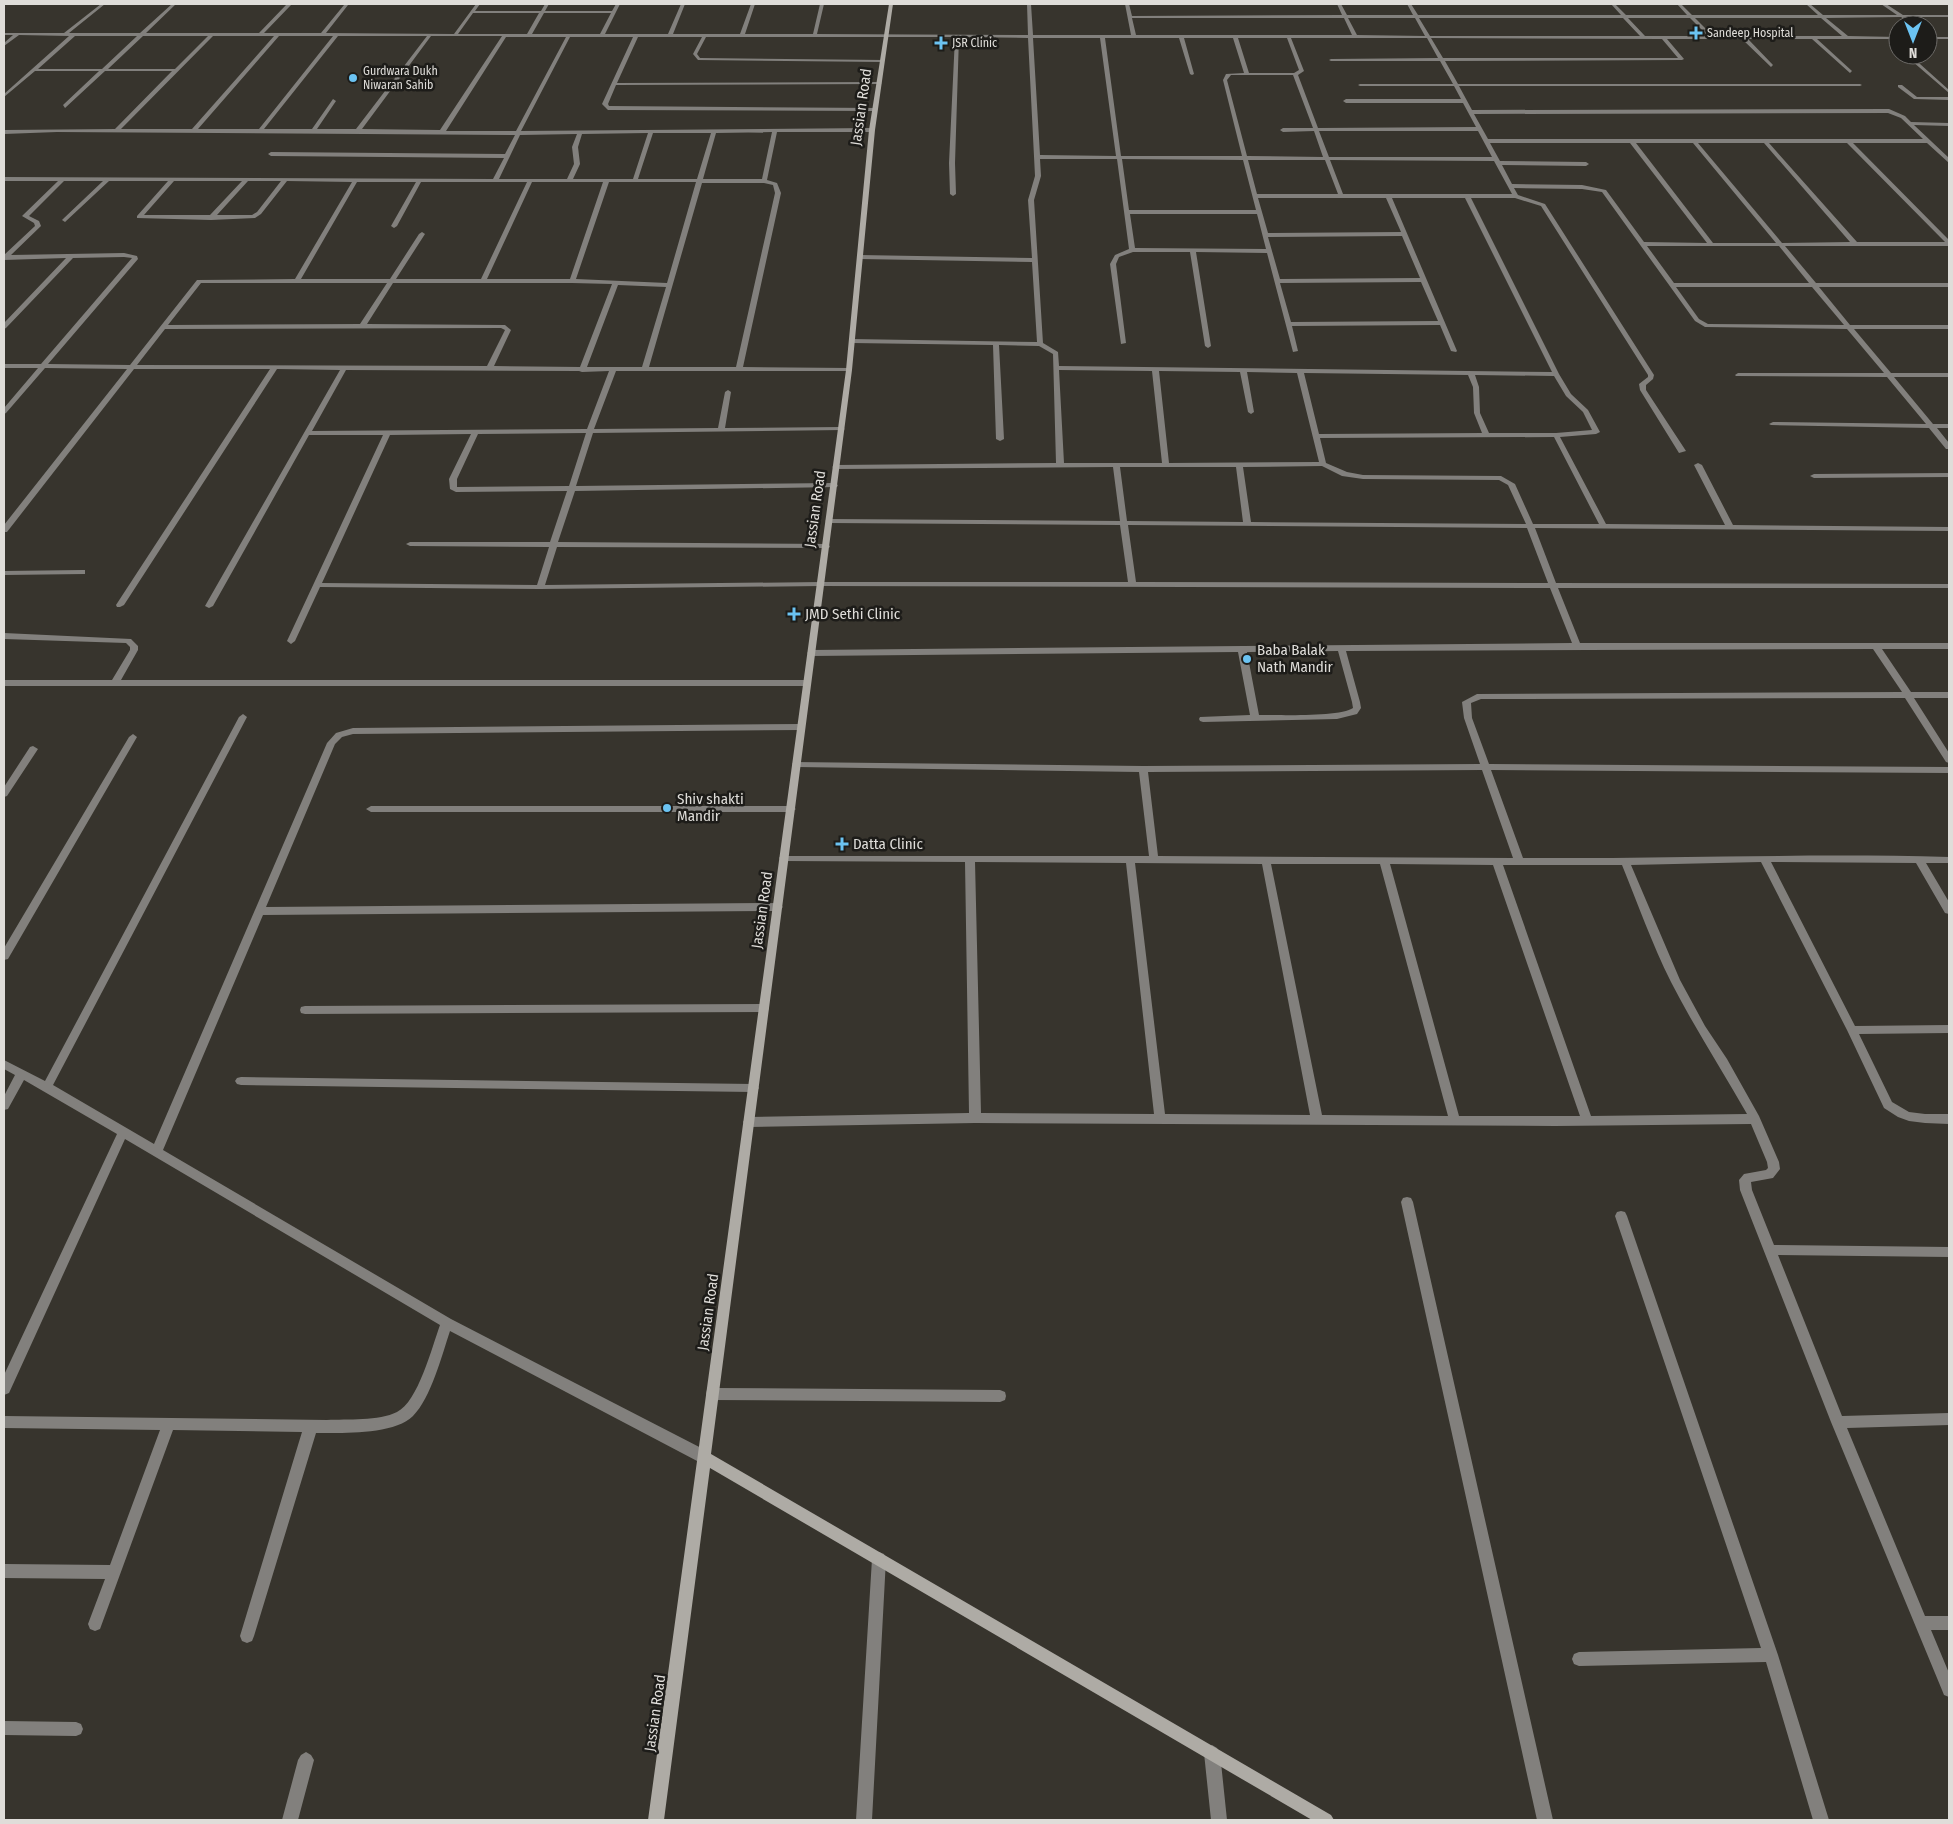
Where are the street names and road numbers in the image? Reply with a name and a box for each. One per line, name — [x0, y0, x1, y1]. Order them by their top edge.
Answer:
street label: Jassian Road — [847, 67, 875, 147]
street label: Jassian Road — [801, 469, 829, 549]
street label: Jassian Road — [748, 870, 776, 950]
street label: Jassian Road — [694, 1272, 722, 1352]
street label: Jassian Road — [641, 1673, 669, 1753]

